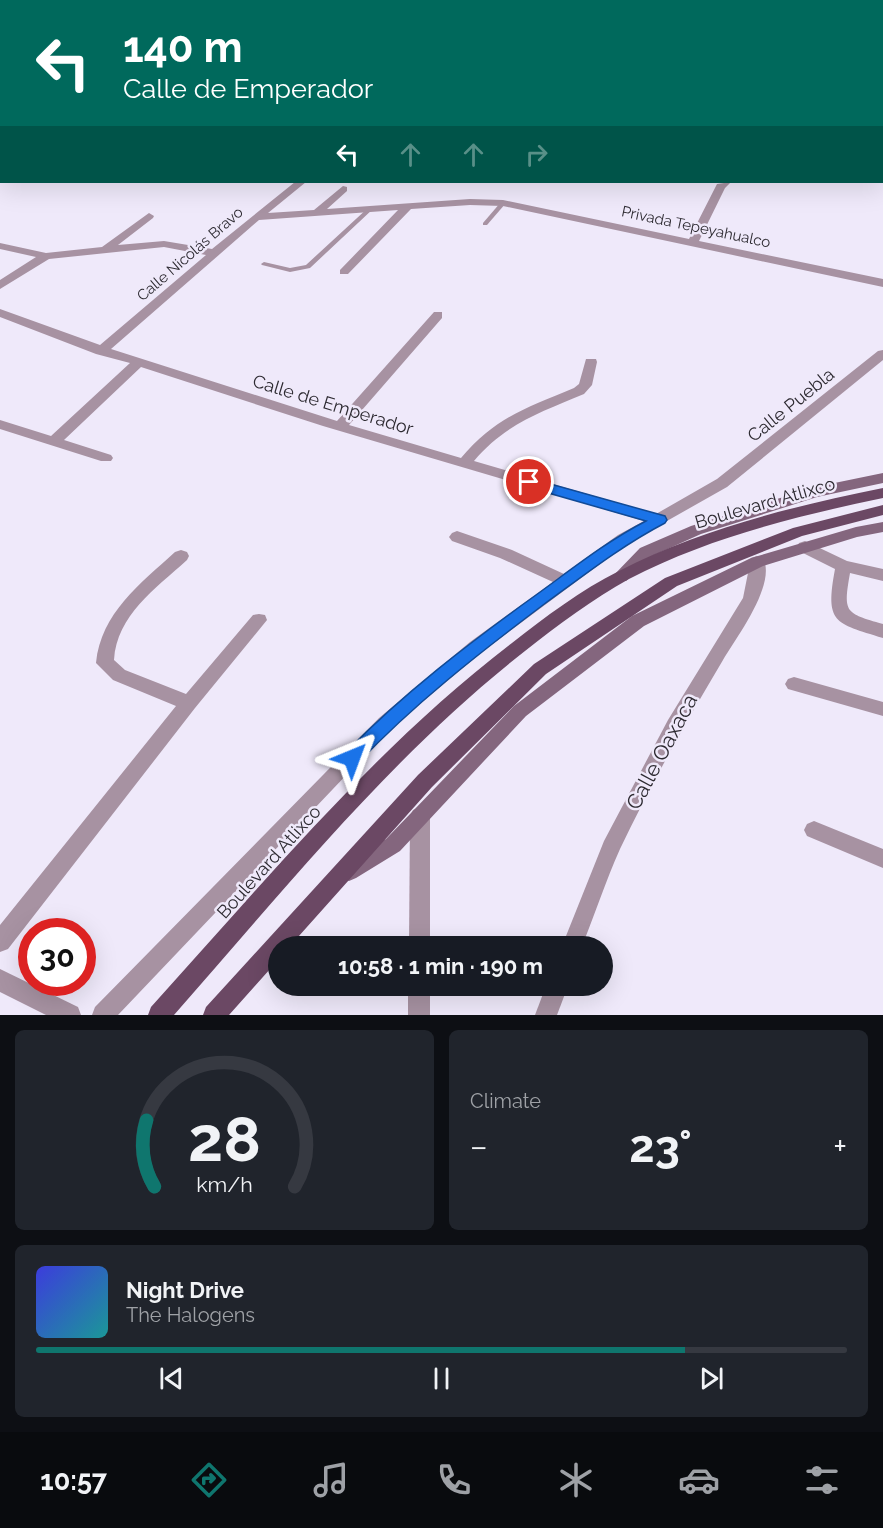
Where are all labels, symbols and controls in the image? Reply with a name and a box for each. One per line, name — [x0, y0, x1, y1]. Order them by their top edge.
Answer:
text: 140 m — [123, 23, 243, 72]
icon: left — [24, 24, 102, 102]
text: Calle de Emperador — [123, 73, 373, 104]
icon: left — [331, 138, 364, 171]
icon: ahead — [394, 138, 427, 171]
icon: ahead — [457, 138, 490, 171]
icon: right — [520, 138, 553, 171]
street label: Privada Tepeyahualco — [620, 202, 772, 252]
street label: Calle Nicolás Bravo — [133, 203, 247, 305]
street label: Calle Puebla — [743, 363, 838, 446]
street label: Calle de Emperador — [250, 370, 417, 439]
pin — [503, 456, 554, 507]
icon: arrive — [512, 465, 545, 498]
street label: Boulevard Atlixco — [692, 472, 838, 533]
street label: Calle Oaxaca — [621, 690, 702, 814]
position arrow — [320, 726, 384, 790]
street label: Boulevard Atlixco — [212, 801, 325, 923]
speed limit sign: 30 — [18, 918, 96, 996]
text: 10:58 · 1 min · 190 m — [338, 953, 543, 979]
text: Climate — [470, 1089, 541, 1113]
text: 28 — [188, 1102, 261, 1176]
text: 23° — [629, 1120, 692, 1173]
text: − — [470, 1127, 488, 1166]
text: + — [833, 1127, 847, 1166]
text: km/h — [196, 1172, 253, 1197]
text: Night Drive — [126, 1277, 244, 1303]
text: The Halogens — [126, 1303, 255, 1327]
icon: previous — [155, 1362, 188, 1395]
icon: pause — [425, 1362, 458, 1395]
icon: next — [695, 1362, 728, 1395]
icon: directions — [188, 1459, 230, 1501]
icon: music — [310, 1459, 352, 1501]
icon: phone — [433, 1459, 475, 1501]
icon: climate — [555, 1459, 597, 1501]
icon: car — [678, 1459, 720, 1501]
icon: filters — [801, 1459, 843, 1501]
text: 10:57 — [40, 1465, 107, 1496]

